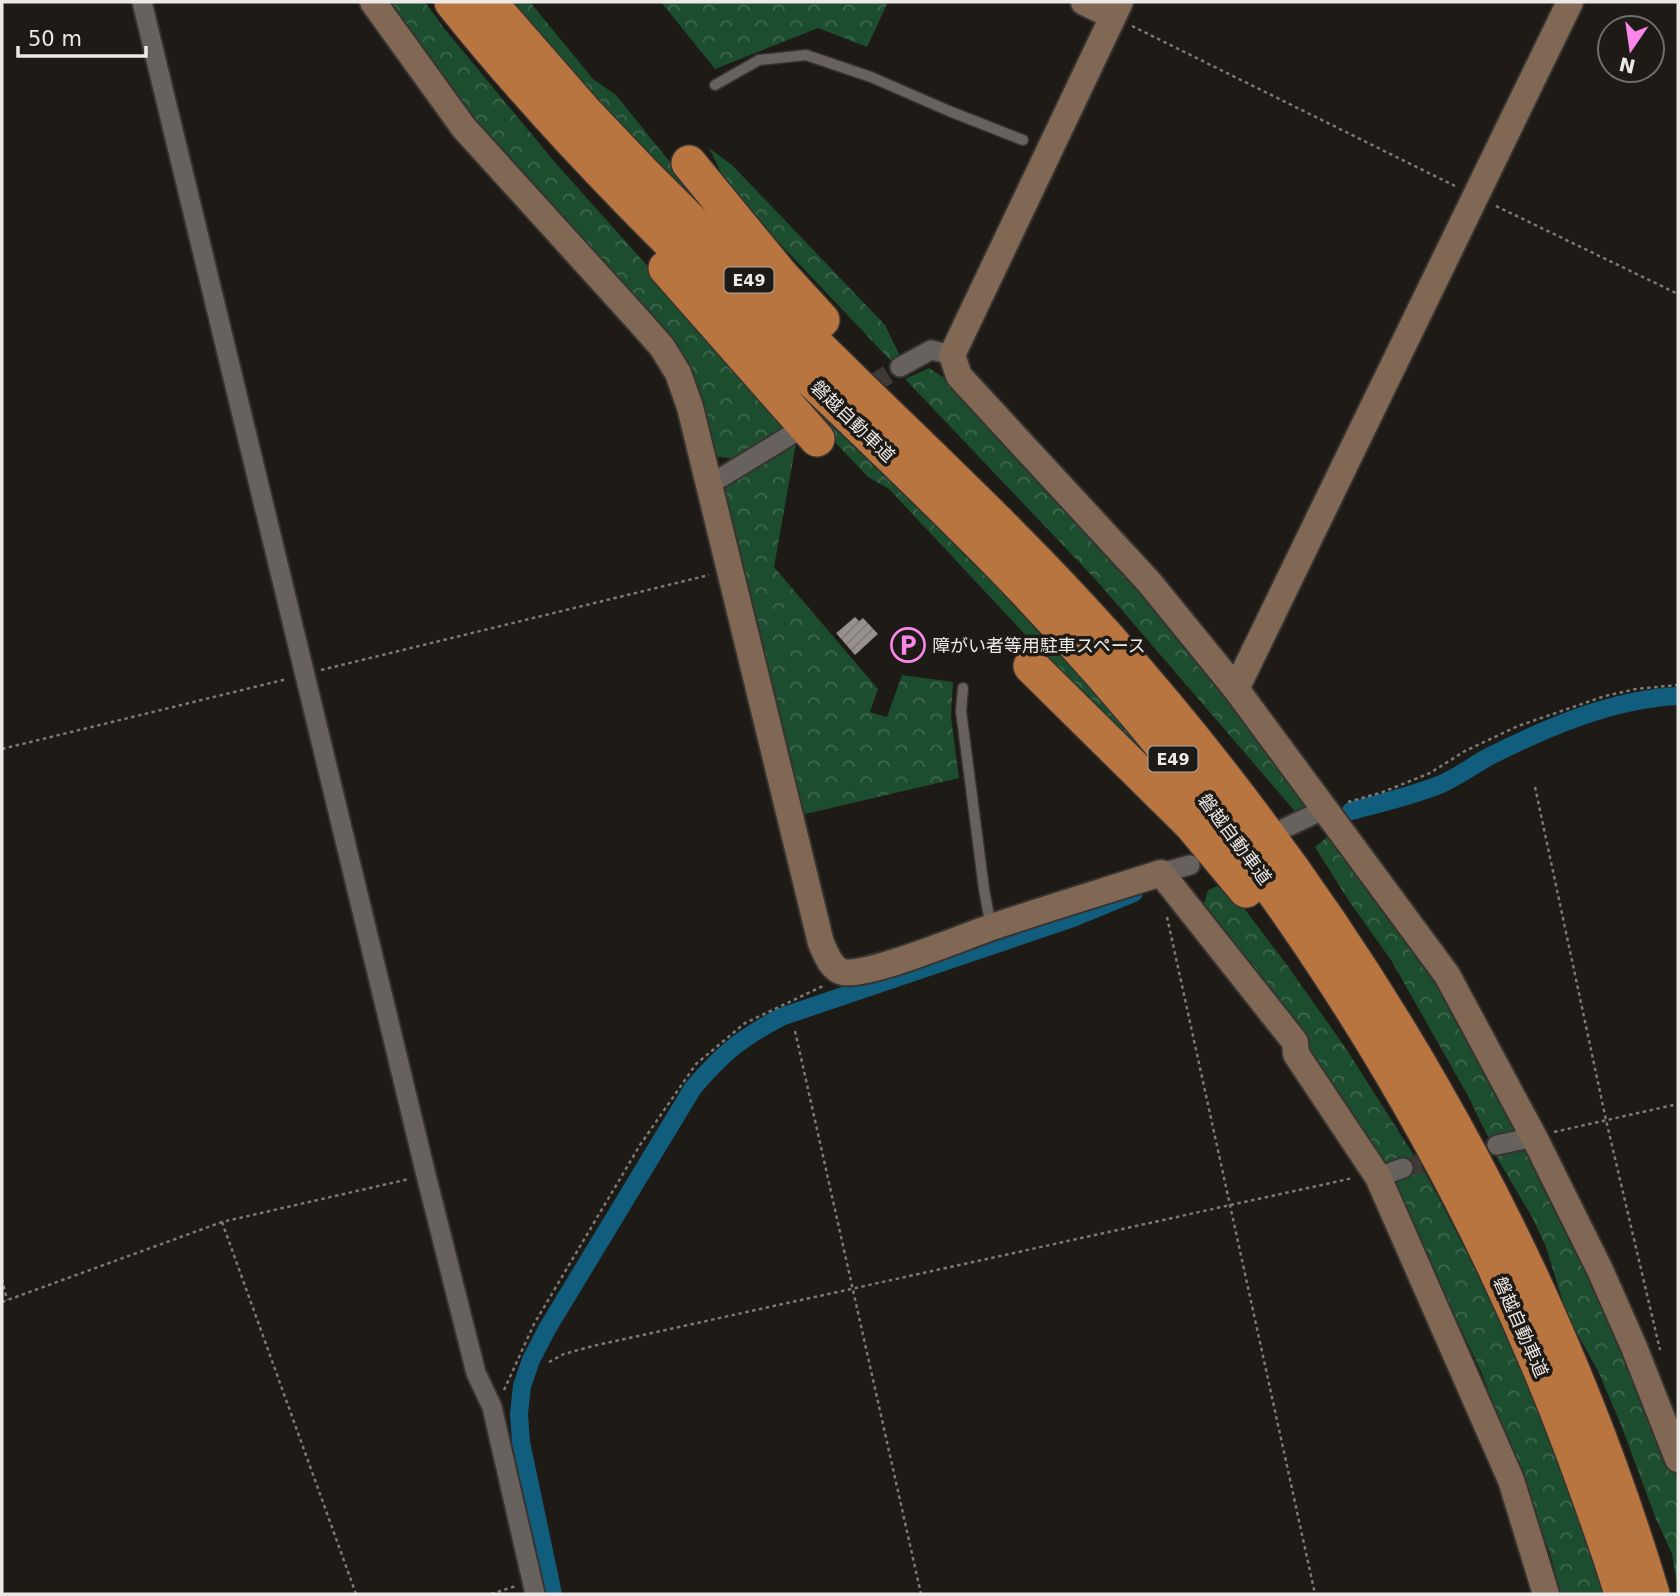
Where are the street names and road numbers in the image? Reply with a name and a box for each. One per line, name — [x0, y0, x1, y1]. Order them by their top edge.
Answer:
road number: E49 — [724, 268, 774, 292]
street label: 磐越自動車道 — [807, 376, 899, 466]
road number: E49 — [1148, 746, 1198, 772]
street label: 磐越自動車道 — [1194, 790, 1276, 888]
street label: 磐越自動車道 — [1489, 1273, 1553, 1381]

